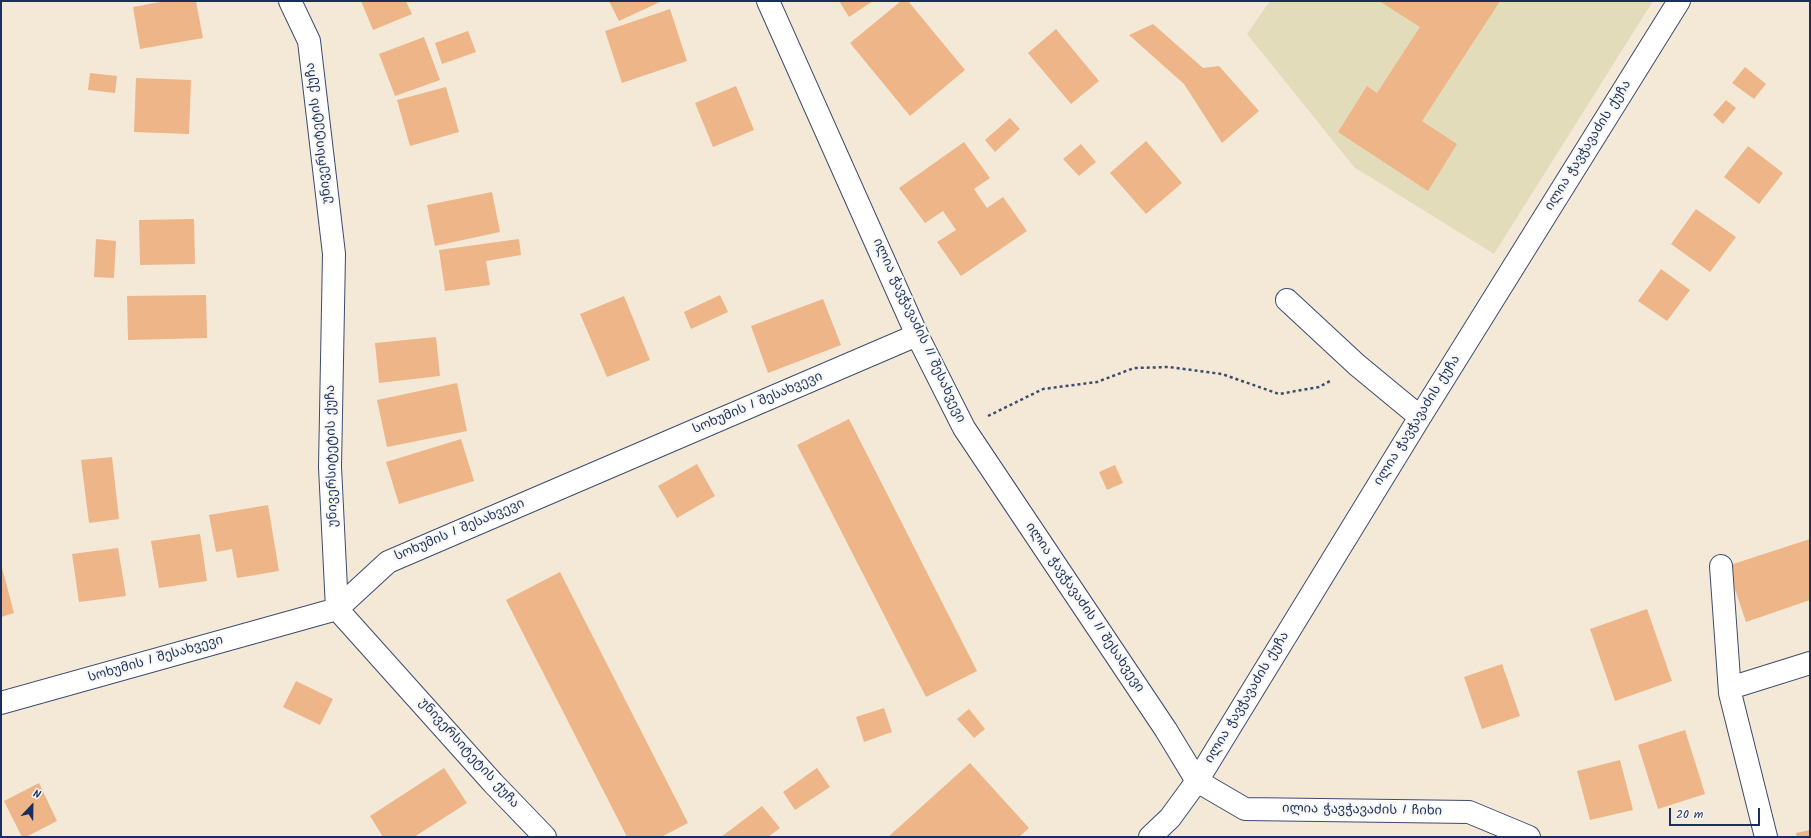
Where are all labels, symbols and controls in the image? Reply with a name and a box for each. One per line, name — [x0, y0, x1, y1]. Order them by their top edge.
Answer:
street label: უნივერსიტეტის ქუჩა — [304, 61, 336, 205]
street label: ილია ჭავჭავაძის ქუჩა — [1542, 78, 1636, 214]
street label: ილია ჭავჭავაძის II შესახვევი — [868, 236, 968, 426]
street label: ილია ჭავჭავაძის ქუჩა — [1371, 353, 1465, 489]
street label: სოხუმის I შესახვევი — [691, 370, 825, 438]
street label: უნივერსიტეტის ქუჩა — [324, 385, 342, 527]
street label: სოხუმის I შესახვევი — [393, 497, 527, 565]
street label: ილია ჭავჭავაძის II შესახვევი — [1021, 520, 1147, 696]
street label: ილია ჭავჭავაძის ქუჩა — [1203, 629, 1293, 767]
street label: სოხუმის I შესახვევი — [87, 633, 225, 687]
street label: უნივერსიტეტის ქუჩა — [415, 696, 521, 812]
text: N — [30, 785, 43, 805]
north arrow — [12, 786, 52, 826]
scale bar — [1671, 800, 1762, 826]
street label: ილია ჭავჭავაძის I ჩიხი — [1282, 802, 1442, 820]
text: 20 m — [1676, 805, 1703, 824]

